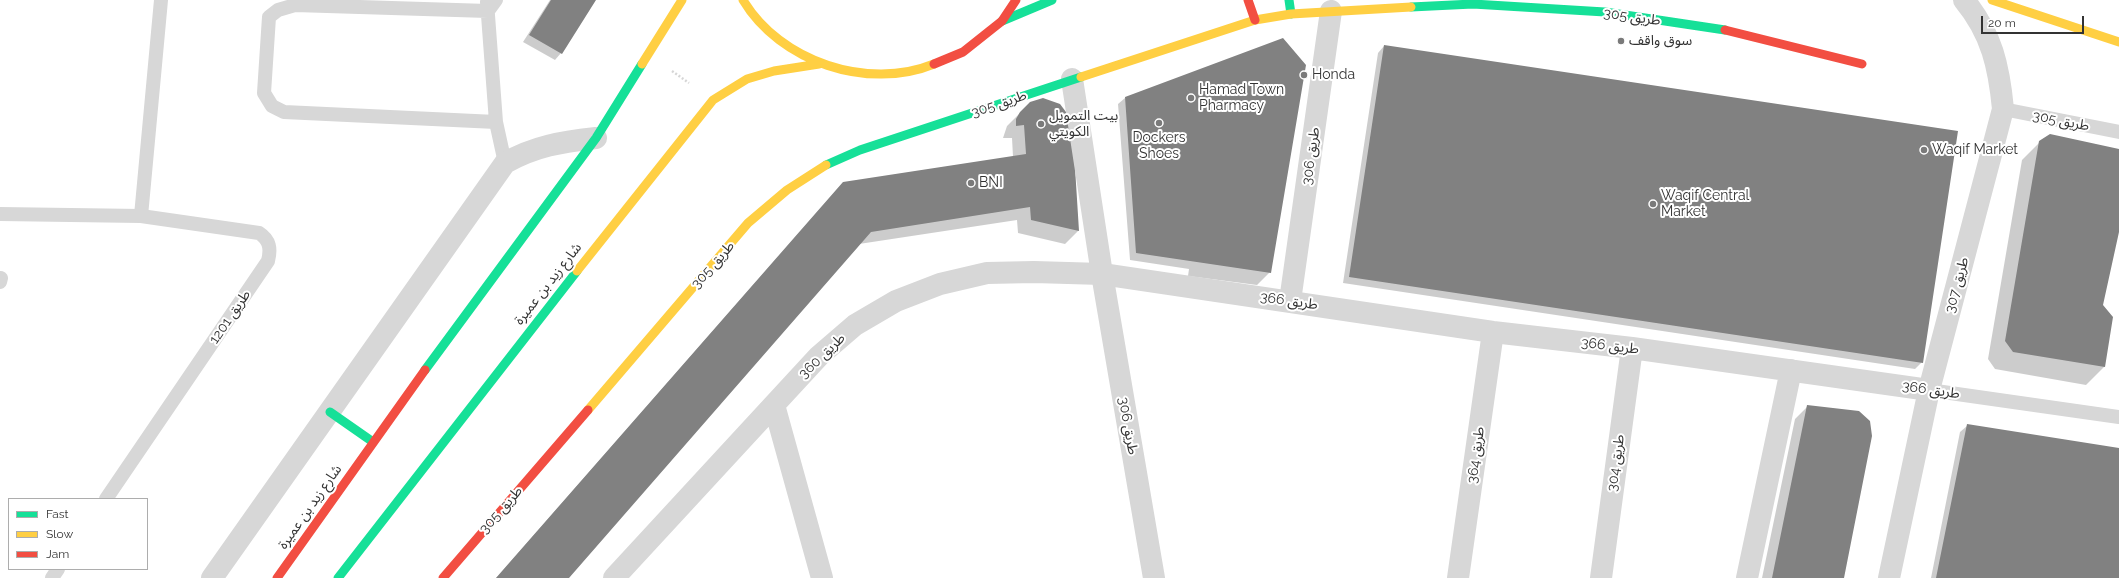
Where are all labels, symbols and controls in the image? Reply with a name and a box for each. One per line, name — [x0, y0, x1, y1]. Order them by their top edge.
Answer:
street label: طريق 305 — [1602, 5, 1662, 29]
scale bar — [1983, 8, 2086, 34]
text: 20 m — [1988, 16, 2016, 30]
place label: سوق واقف — [1629, 33, 1692, 49]
marker: سوق واقف — [1616, 36, 1626, 46]
place label: Honda — [1312, 67, 1355, 83]
marker: Honda — [1299, 70, 1309, 80]
place label: Hamad Town Pharmacy — [1199, 82, 1284, 114]
street label: طريق 305 — [969, 87, 1029, 121]
marker: Hamad Town Pharmacy — [1186, 93, 1196, 103]
street label: طريق 305 — [2031, 107, 2091, 135]
place label: بيت التمويل الكويتي — [1049, 108, 1118, 140]
marker: Dockers Shoes — [1154, 118, 1164, 128]
marker: بيت التمويل الكويتي — [1036, 119, 1046, 129]
street label: طريق 306 — [1299, 126, 1323, 186]
place label: Dockers Shoes — [1133, 130, 1185, 162]
place label: Waqif Market — [1932, 142, 2018, 158]
marker: Waqif Market — [1919, 145, 1929, 155]
place label: BNI — [979, 175, 1003, 191]
marker: BNI — [966, 178, 976, 188]
place label: Waqif Central Market — [1661, 188, 1749, 220]
marker: Waqif Central Market — [1648, 199, 1658, 209]
street label: طريق 305 — [688, 238, 738, 292]
street label: شارع زيد بن عميرة — [511, 240, 585, 328]
street label: طريق 307 — [1941, 255, 1973, 315]
street label: طريق 1201 — [206, 287, 254, 347]
street label: طريق 366 — [1259, 289, 1319, 313]
street label: طريق 360 — [795, 330, 849, 382]
street label: طريق 366 — [1580, 334, 1640, 358]
street label: طريق 366 — [1901, 378, 1961, 402]
street label: طريق 306 — [1115, 396, 1141, 456]
street label: طريق 364 — [1464, 425, 1488, 485]
street label: طريق 304 — [1604, 433, 1628, 493]
street label: شارع زيد بن عميرة — [275, 461, 345, 553]
street label: طريق 305 — [476, 483, 526, 537]
legend — [8, 498, 148, 570]
text: Fast — [46, 507, 69, 521]
text: Slow — [46, 527, 73, 541]
text: Jam — [46, 547, 69, 561]

